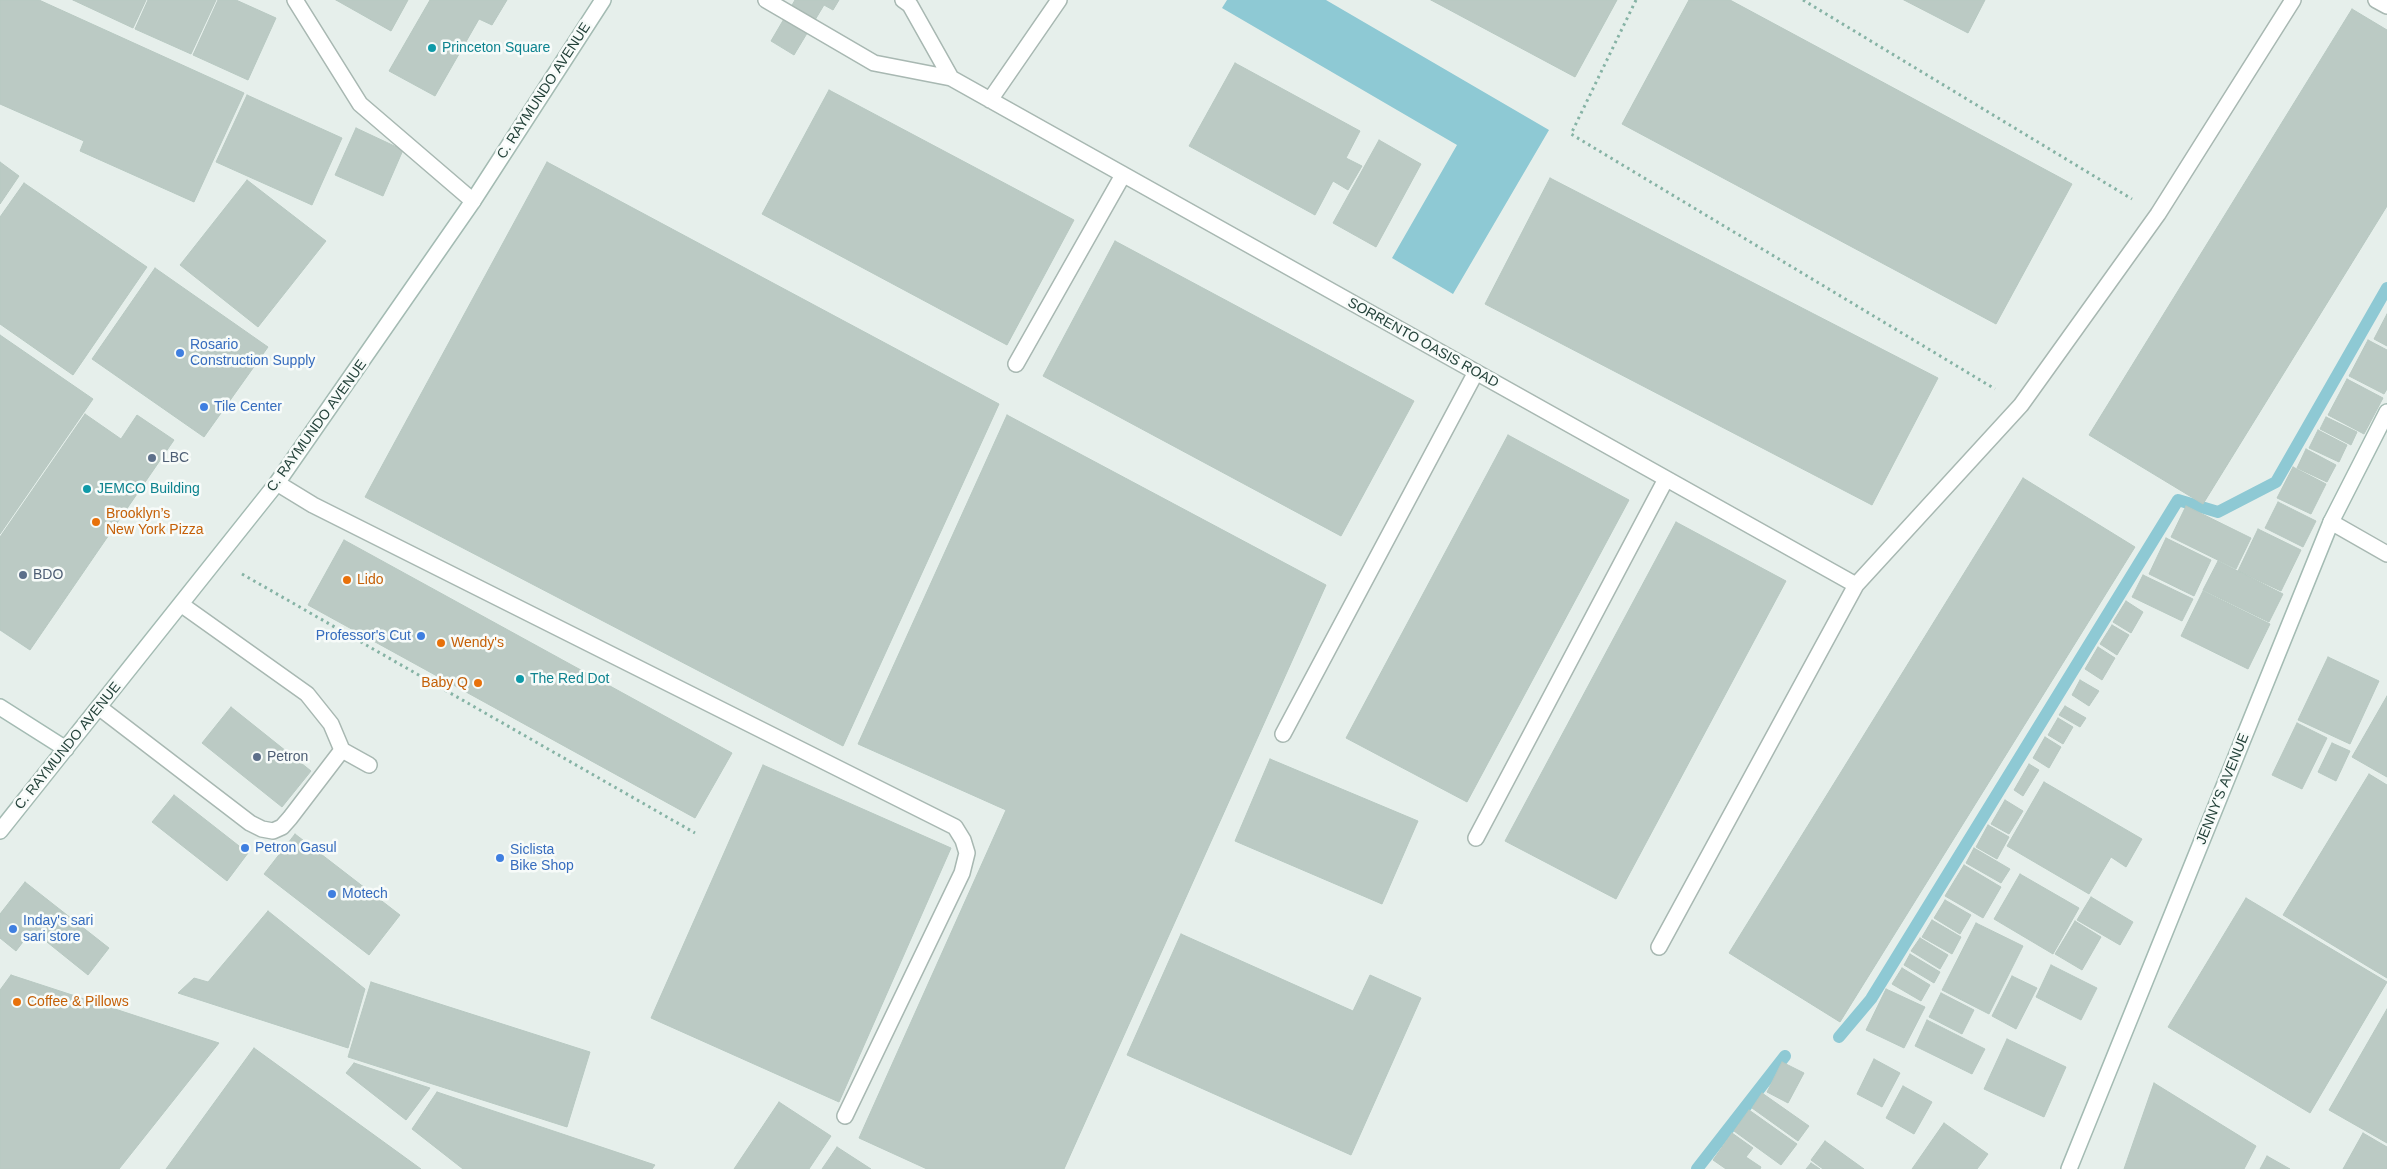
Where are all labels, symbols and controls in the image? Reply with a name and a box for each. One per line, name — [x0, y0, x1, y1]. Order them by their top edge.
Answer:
street label: C. RAYMUNDO AVENUE — [494, 20, 594, 162]
place label: Princeton Square — [442, 40, 550, 56]
marker: Princeton Square — [426, 42, 438, 54]
street label: SORRENTO OASIS ROAD — [1345, 294, 1501, 392]
place label: Rosario Construction Supply — [190, 337, 315, 370]
marker: Rosario Construction Supply — [174, 347, 186, 359]
street label: C. RAYMUNDO AVENUE — [263, 357, 371, 495]
place label: Tile Center — [214, 399, 282, 415]
marker: Tile Center — [198, 401, 210, 413]
place label: LBC — [162, 450, 189, 466]
marker: LBC — [146, 452, 158, 464]
place label: JEMCO Building — [97, 481, 200, 497]
marker: JEMCO Building — [81, 483, 93, 495]
place label: Brooklyn’s New York Pizza — [106, 506, 204, 538]
marker: Brooklyn’s New York Pizza — [90, 516, 102, 528]
place label: BDO — [33, 567, 63, 583]
marker: BDO — [17, 569, 29, 581]
place label: Lido — [357, 572, 383, 588]
marker: Lido — [341, 574, 353, 586]
place label: Professor's Cut — [316, 628, 411, 644]
marker: Professor's Cut — [415, 630, 427, 642]
place label: Wendy's — [451, 635, 504, 651]
marker: Wendy's — [435, 637, 447, 649]
place label: The Red Dot — [530, 671, 609, 687]
marker: The Red Dot — [514, 673, 526, 685]
place label: Baby Q — [421, 675, 468, 691]
marker: Baby Q — [472, 677, 484, 689]
street label: C. RAYMUNDO AVENUE — [11, 679, 125, 813]
street label: JENNY'S AVENUE — [2193, 731, 2253, 847]
place label: Petron — [267, 749, 308, 765]
marker: Petron — [251, 751, 263, 763]
place label: Petron Gasul — [255, 840, 337, 856]
marker: Petron Gasul — [239, 842, 251, 854]
place label: Siclista Bike Shop — [510, 842, 574, 874]
marker: Siclista Bike Shop — [494, 852, 506, 864]
place label: Motech — [342, 886, 388, 902]
marker: Motech — [326, 888, 338, 900]
place label: Inday's sari sari store — [23, 913, 93, 946]
marker: Inday's sari sari store — [7, 923, 19, 935]
place label: Coffee & Pillows — [27, 994, 129, 1010]
marker: Coffee & Pillows — [11, 996, 23, 1008]

